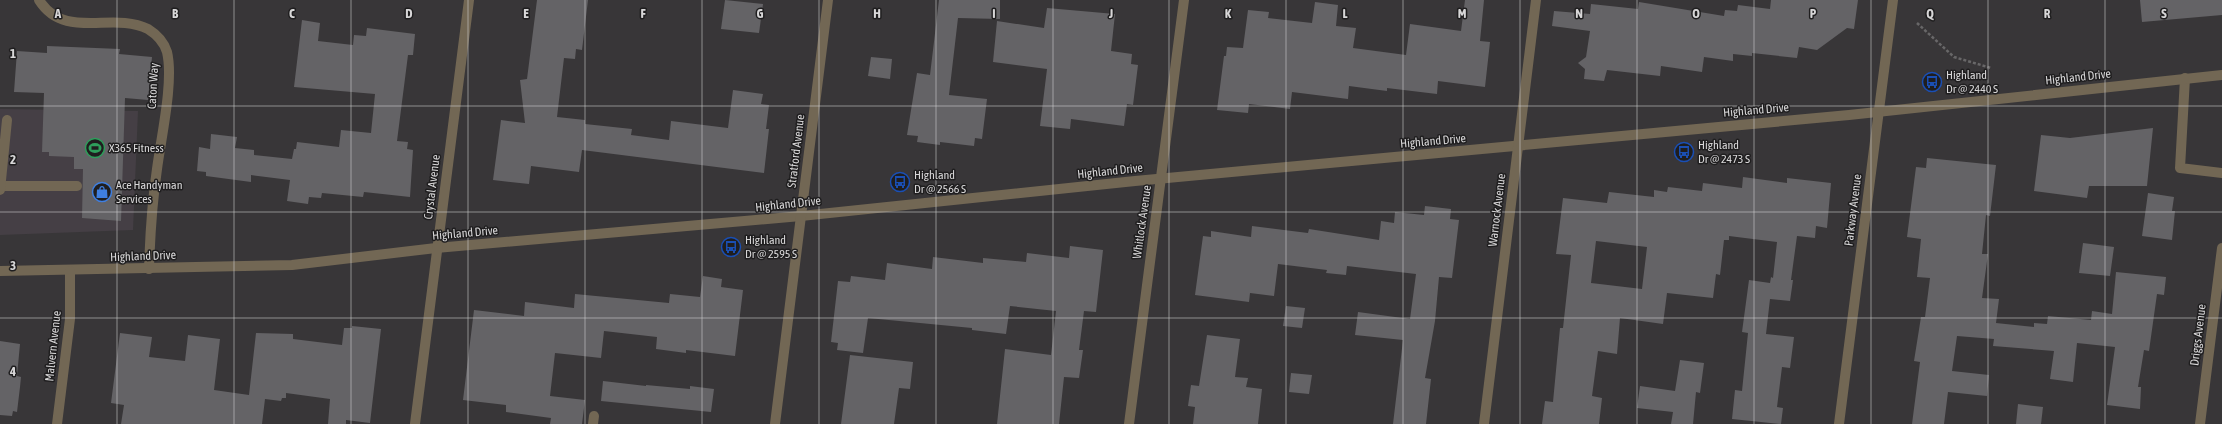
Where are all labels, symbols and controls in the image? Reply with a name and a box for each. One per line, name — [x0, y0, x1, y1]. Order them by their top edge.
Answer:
text: A — [54, 6, 62, 21]
text: B — [172, 6, 179, 21]
text: C — [289, 6, 295, 21]
text: D — [405, 6, 413, 21]
text: E — [523, 6, 529, 21]
text: F — [640, 6, 646, 21]
text: G — [757, 6, 764, 21]
text: H — [873, 6, 881, 21]
text: I — [992, 6, 996, 21]
text: J — [1108, 6, 1113, 21]
text: K — [1225, 6, 1232, 21]
text: L — [1342, 6, 1348, 21]
text: M — [1458, 6, 1467, 21]
text: N — [1575, 6, 1583, 21]
text: O — [1692, 6, 1700, 21]
text: P — [1810, 6, 1817, 21]
text: Q — [1926, 6, 1934, 21]
text: R — [2044, 6, 2051, 21]
text: S — [2161, 6, 2167, 21]
text: 1 — [10, 46, 16, 61]
street label: Caton Way — [145, 62, 161, 109]
street label: Highland Drive — [2044, 67, 2112, 87]
place label: Highland Dr @ 2440 S — [1946, 68, 1998, 96]
bus stop icon: Highland Dr @ 2440 S — [1921, 71, 1943, 93]
street label: Highland Drive — [1723, 100, 1789, 120]
street label: Stratford Avenue — [785, 113, 807, 189]
street label: Highland Drive — [1400, 131, 1466, 151]
sports icon: X365 Fitness — [84, 137, 106, 159]
place label: Highland Dr @ 2473 S — [1698, 138, 1750, 166]
place label: X365 Fitness — [109, 141, 164, 155]
bus stop icon: Highland Dr @ 2473 S — [1673, 141, 1695, 163]
text: 2 — [10, 152, 16, 167]
street label: Crystal Avenue — [421, 154, 443, 220]
street label: Highland Drive — [1076, 161, 1144, 181]
place label: Highland Dr @ 2566 S — [914, 168, 966, 196]
bus stop icon: Highland Dr @ 2566 S — [889, 171, 911, 193]
street label: Warnock Avenue — [1486, 173, 1508, 247]
street label: Parkway Avenue — [1842, 173, 1864, 247]
place label: Ace Handyman Services — [116, 178, 182, 206]
shop icon: Ace Handyman Services — [91, 181, 113, 203]
street label: Whitlock Avenue — [1130, 184, 1154, 260]
street label: Highland Drive — [754, 194, 822, 214]
street label: Highland Drive — [432, 223, 498, 243]
place label: Highland Dr @ 2595 S — [745, 233, 797, 261]
bus stop icon: Highland Dr @ 2595 S — [720, 236, 742, 258]
street label: Highland Drive — [110, 248, 176, 264]
text: 3 — [10, 258, 16, 273]
street label: Driggs Avenue — [2187, 303, 2209, 367]
street label: Malvern Avenue — [42, 310, 64, 382]
text: 4 — [9, 364, 16, 379]

